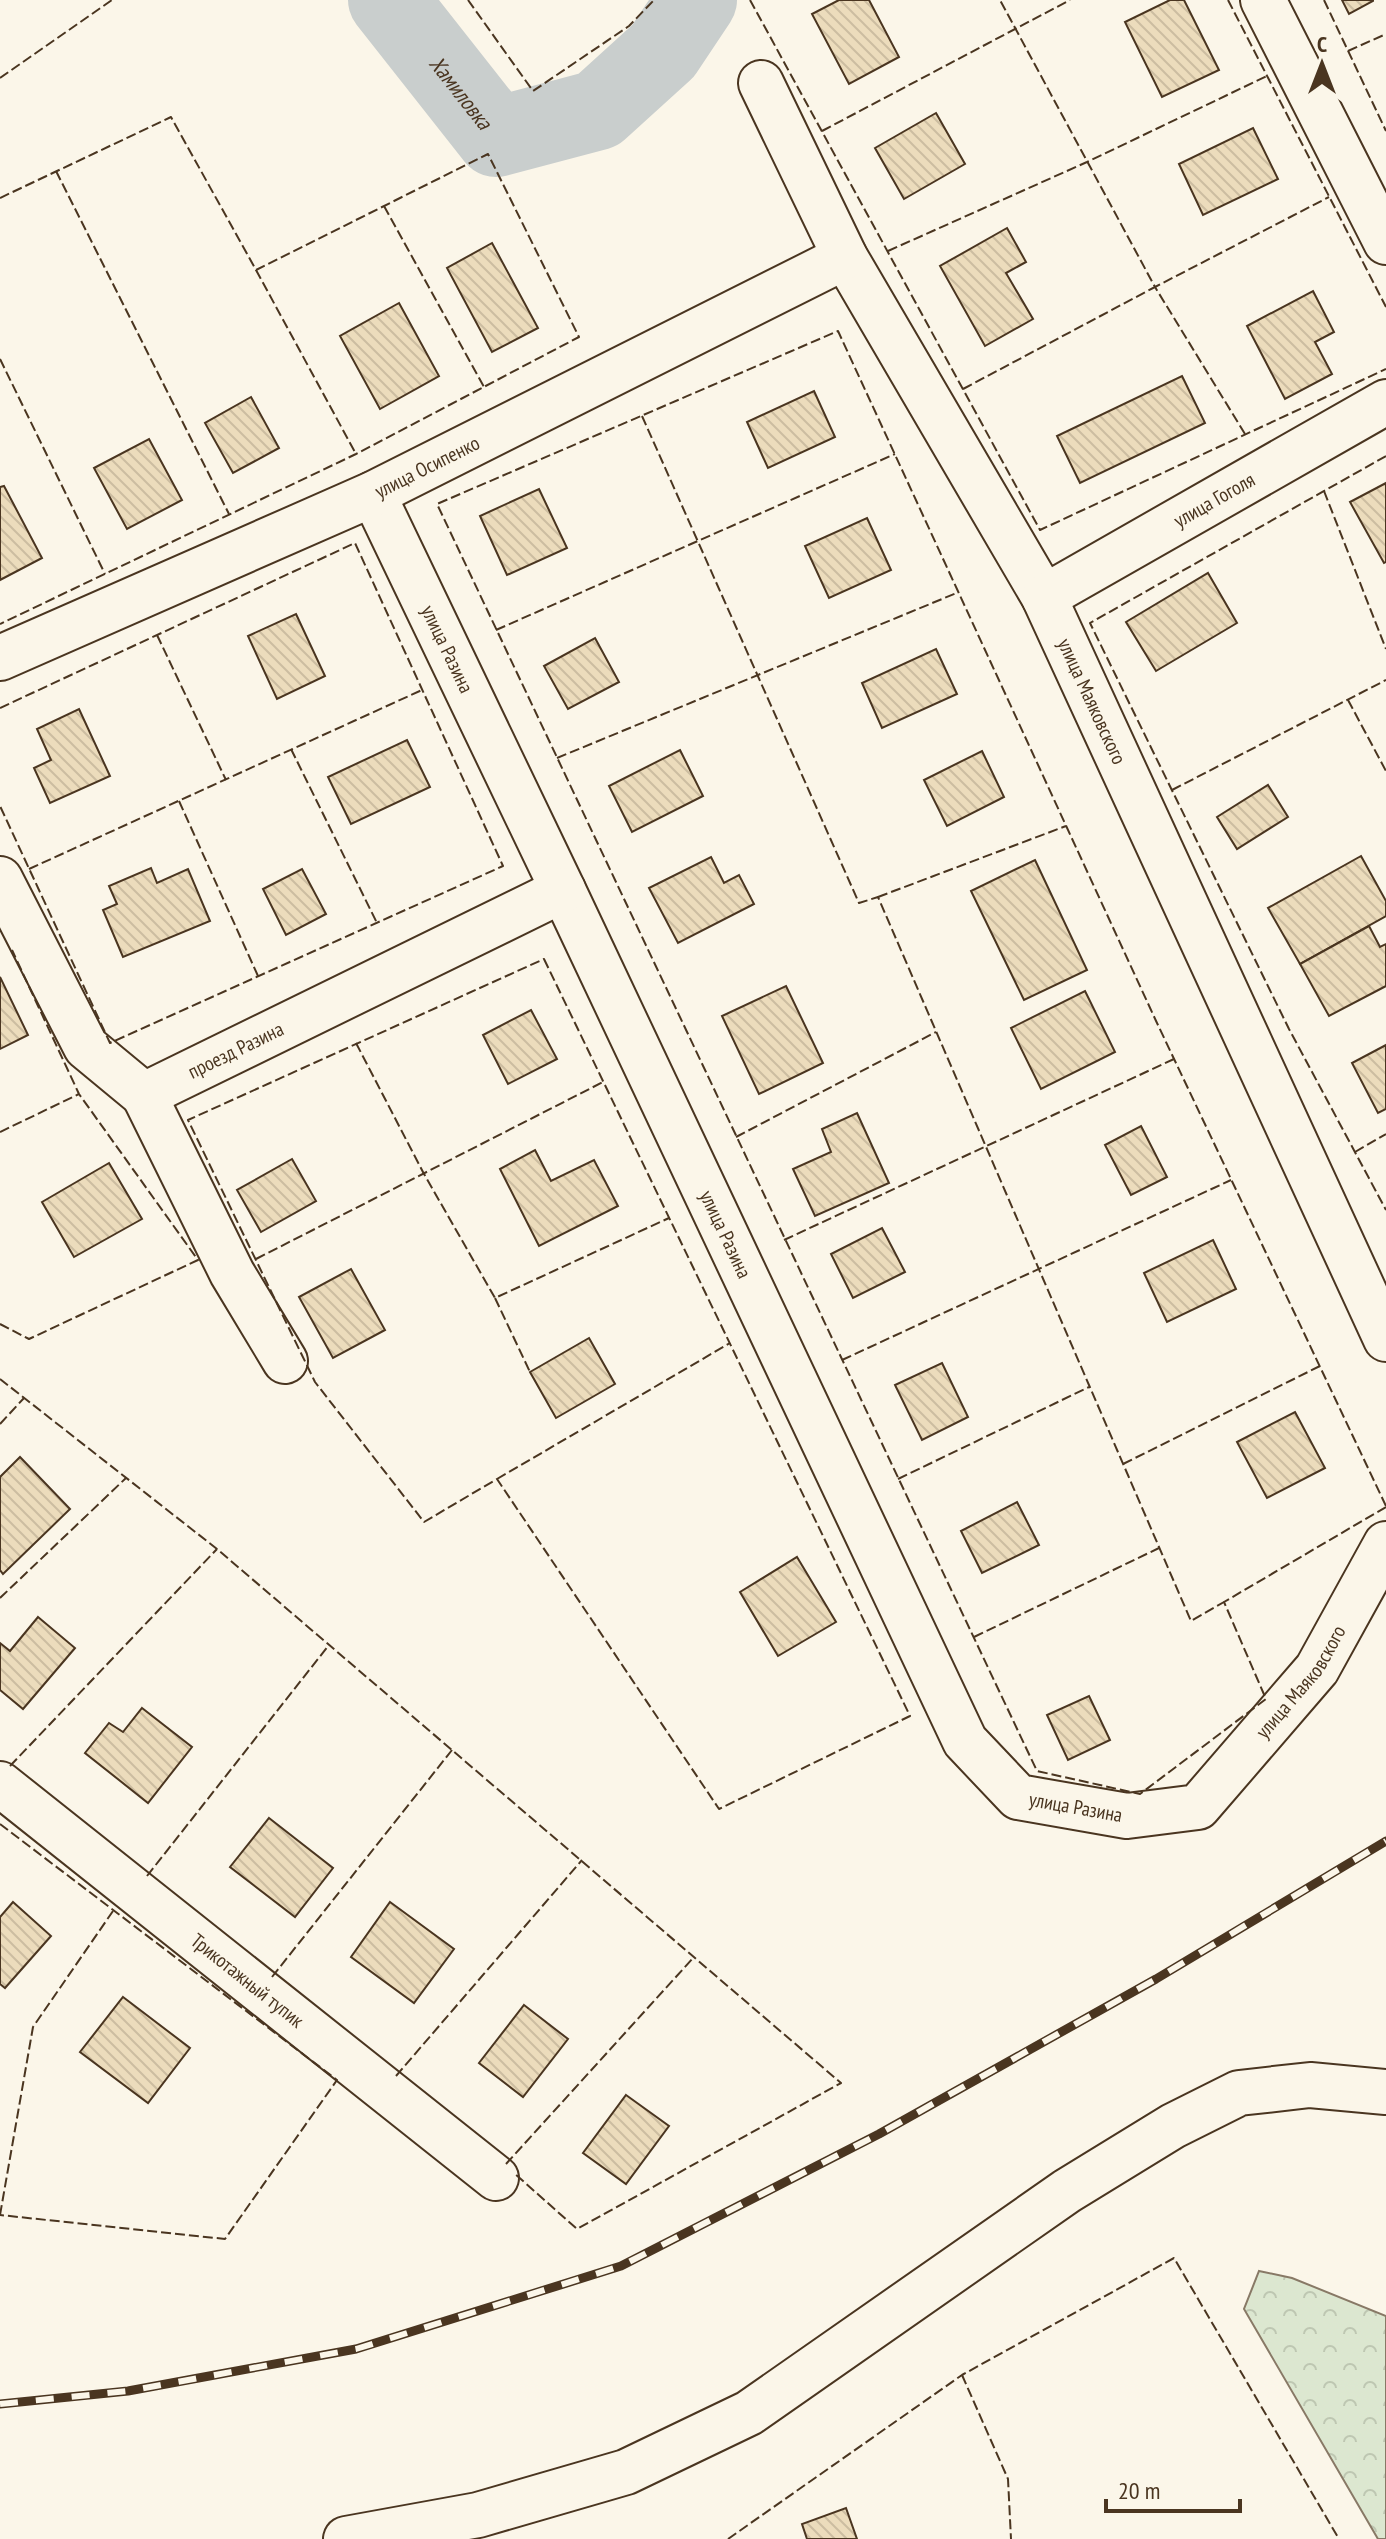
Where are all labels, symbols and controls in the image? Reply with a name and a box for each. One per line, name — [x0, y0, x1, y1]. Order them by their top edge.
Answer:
north arrow — [1282, 24, 1362, 104]
text: С — [1317, 30, 1327, 58]
water label: Хамиловка — [424, 50, 499, 136]
street label: улица Осипенко — [370, 430, 484, 504]
street label: улица Гоголя — [1169, 466, 1260, 533]
street label: улица Разина — [415, 601, 480, 697]
street label: улица Маяковского — [1052, 634, 1132, 768]
street label: проезд Разина — [183, 1016, 288, 1085]
street label: улица Разина — [694, 1186, 758, 1282]
street label: улица Маяковского — [1250, 1621, 1352, 1744]
street label: улица Разина — [1027, 1786, 1124, 1828]
street label: Трикотажный тупик — [186, 1928, 309, 2034]
scale bar — [1106, 2463, 1240, 2513]
text: 20 m — [1118, 2475, 1160, 2506]

